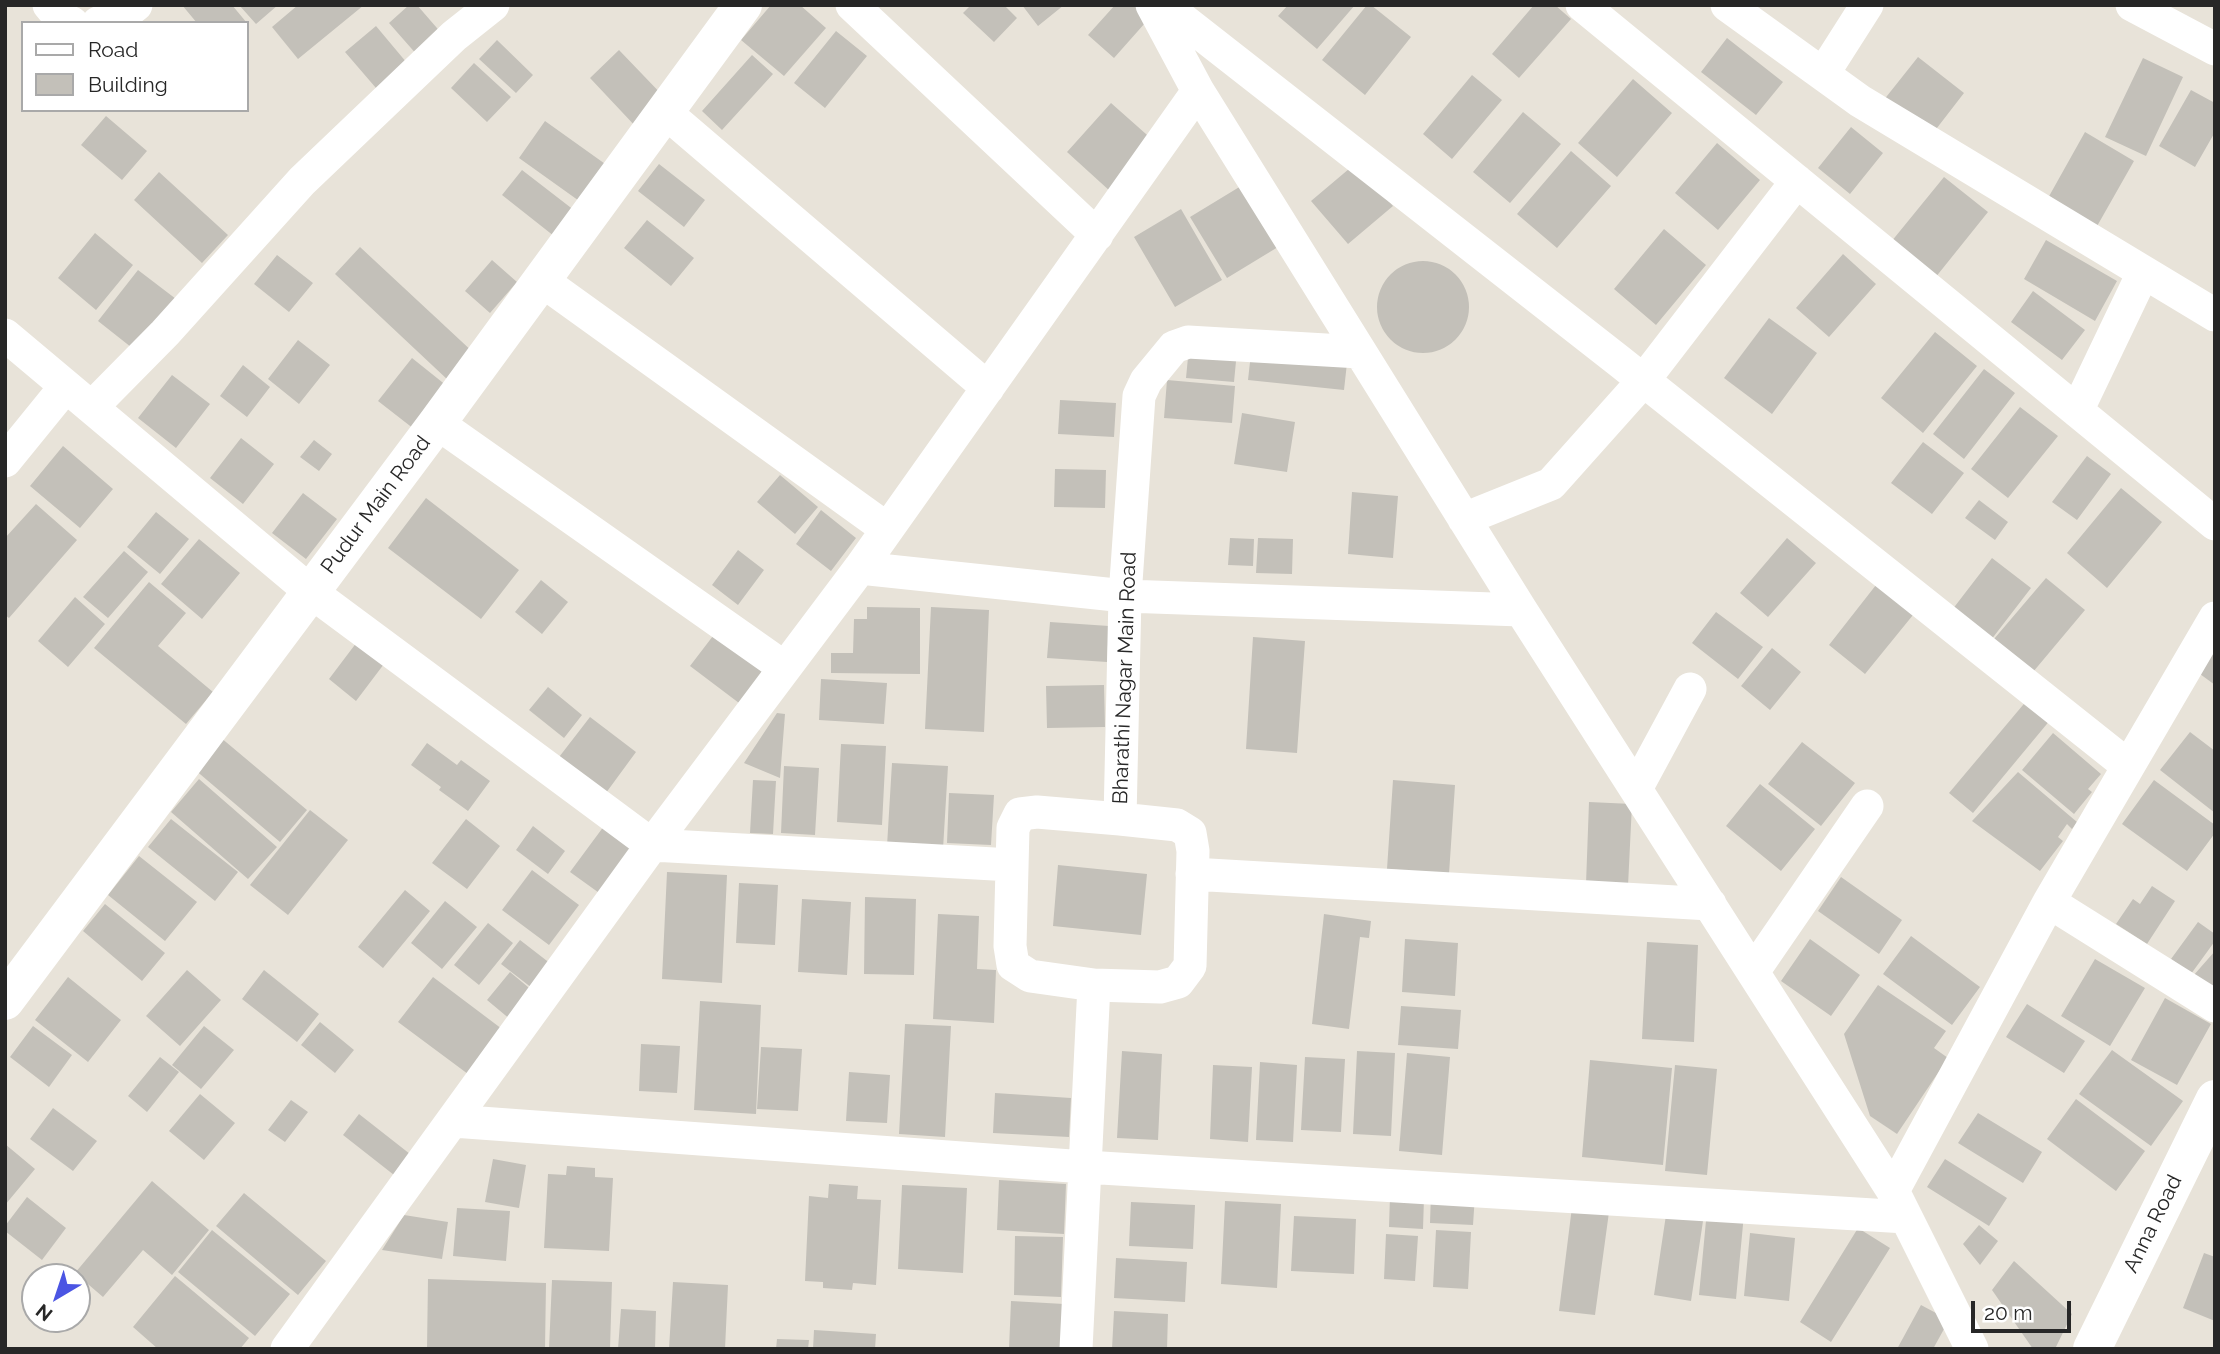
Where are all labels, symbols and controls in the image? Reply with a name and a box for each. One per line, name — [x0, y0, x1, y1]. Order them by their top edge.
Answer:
legend — [21, 21, 248, 112]
text: Road — [88, 37, 138, 62]
text: Building — [88, 72, 168, 97]
street label: Pudur Main Road — [316, 431, 436, 579]
street label: Bharathi Nagar Main Road — [1108, 551, 1142, 805]
street label: Anna Road — [2118, 1171, 2188, 1277]
north arrow — [21, 1263, 91, 1333]
scale bar — [1975, 1288, 2075, 1332]
text: N — [31, 1300, 57, 1326]
text: 20 m — [1984, 1300, 2032, 1325]

